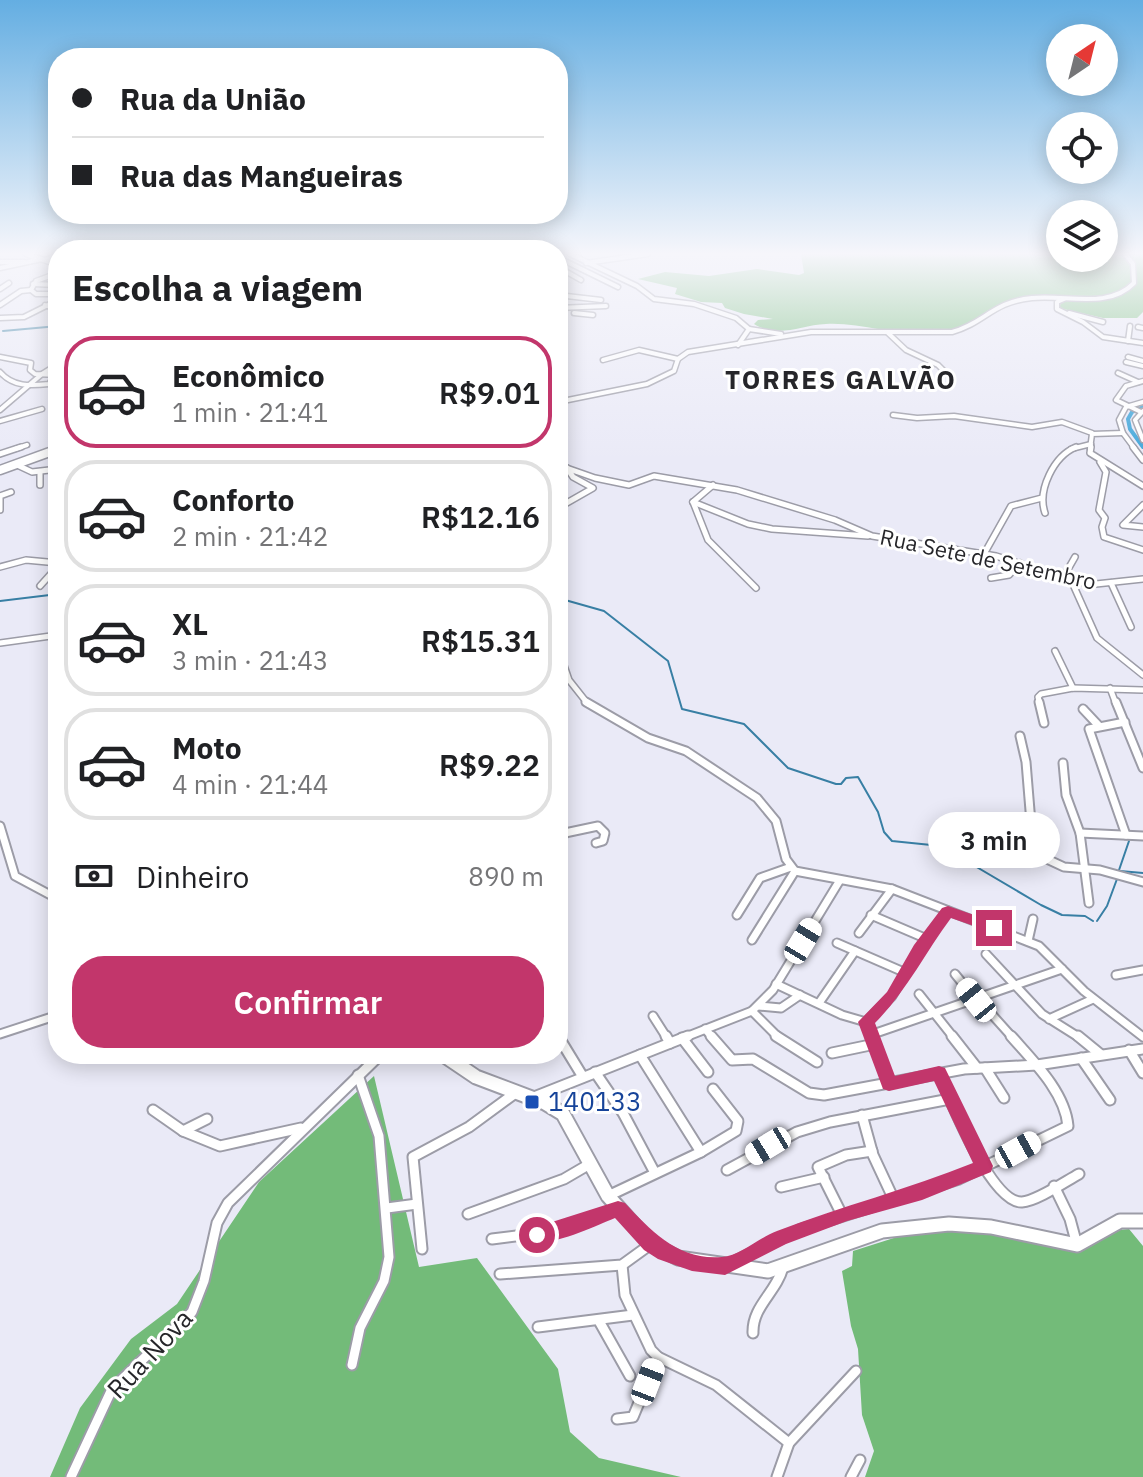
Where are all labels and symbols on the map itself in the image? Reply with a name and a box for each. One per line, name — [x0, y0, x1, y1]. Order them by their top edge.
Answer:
north arrow — [1046, 24, 1118, 96]
district label: TORRES GALVÃO — [725, 362, 957, 396]
street label: Rua Sete de Setembro — [877, 521, 1099, 596]
callout: 3 min — [928, 812, 1060, 868]
route end — [976, 910, 1012, 946]
car — [780, 914, 826, 968]
car — [952, 974, 1000, 1026]
place label: 140133 — [548, 1084, 642, 1118]
marker: 140133 — [523, 1093, 541, 1111]
car — [741, 1123, 795, 1169]
car — [991, 1128, 1045, 1172]
route start — [519, 1217, 555, 1253]
street label: Rua Nova — [99, 1301, 199, 1405]
car — [628, 1355, 668, 1409]

